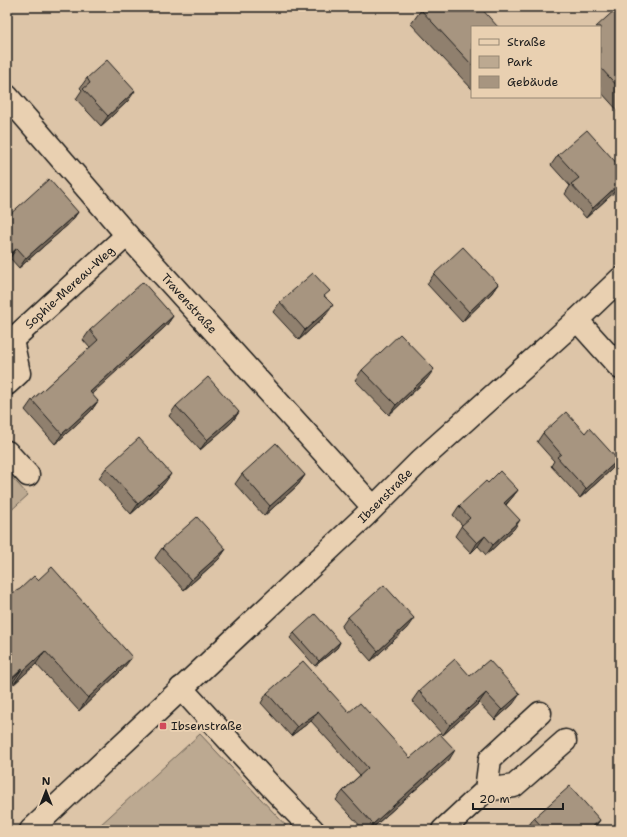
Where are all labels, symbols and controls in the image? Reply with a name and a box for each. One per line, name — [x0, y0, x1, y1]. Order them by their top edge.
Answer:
legend — [471, 26, 601, 98]
text: Straße — [507, 34, 546, 50]
text: Park — [507, 54, 533, 70]
text: Gebäude — [507, 74, 558, 90]
street label: Sophie-Mereau-Weg — [21, 242, 118, 332]
street label: Travenstraße — [157, 270, 221, 337]
street label: Ibsenstraße — [354, 465, 416, 527]
place label: Ibsenstraße — [171, 718, 242, 734]
marker: Ibsenstraße — [158, 721, 168, 731]
north arrow — [26, 771, 66, 811]
text: N — [42, 774, 51, 789]
scale bar — [473, 785, 563, 811]
text: 20 m — [479, 791, 510, 807]

